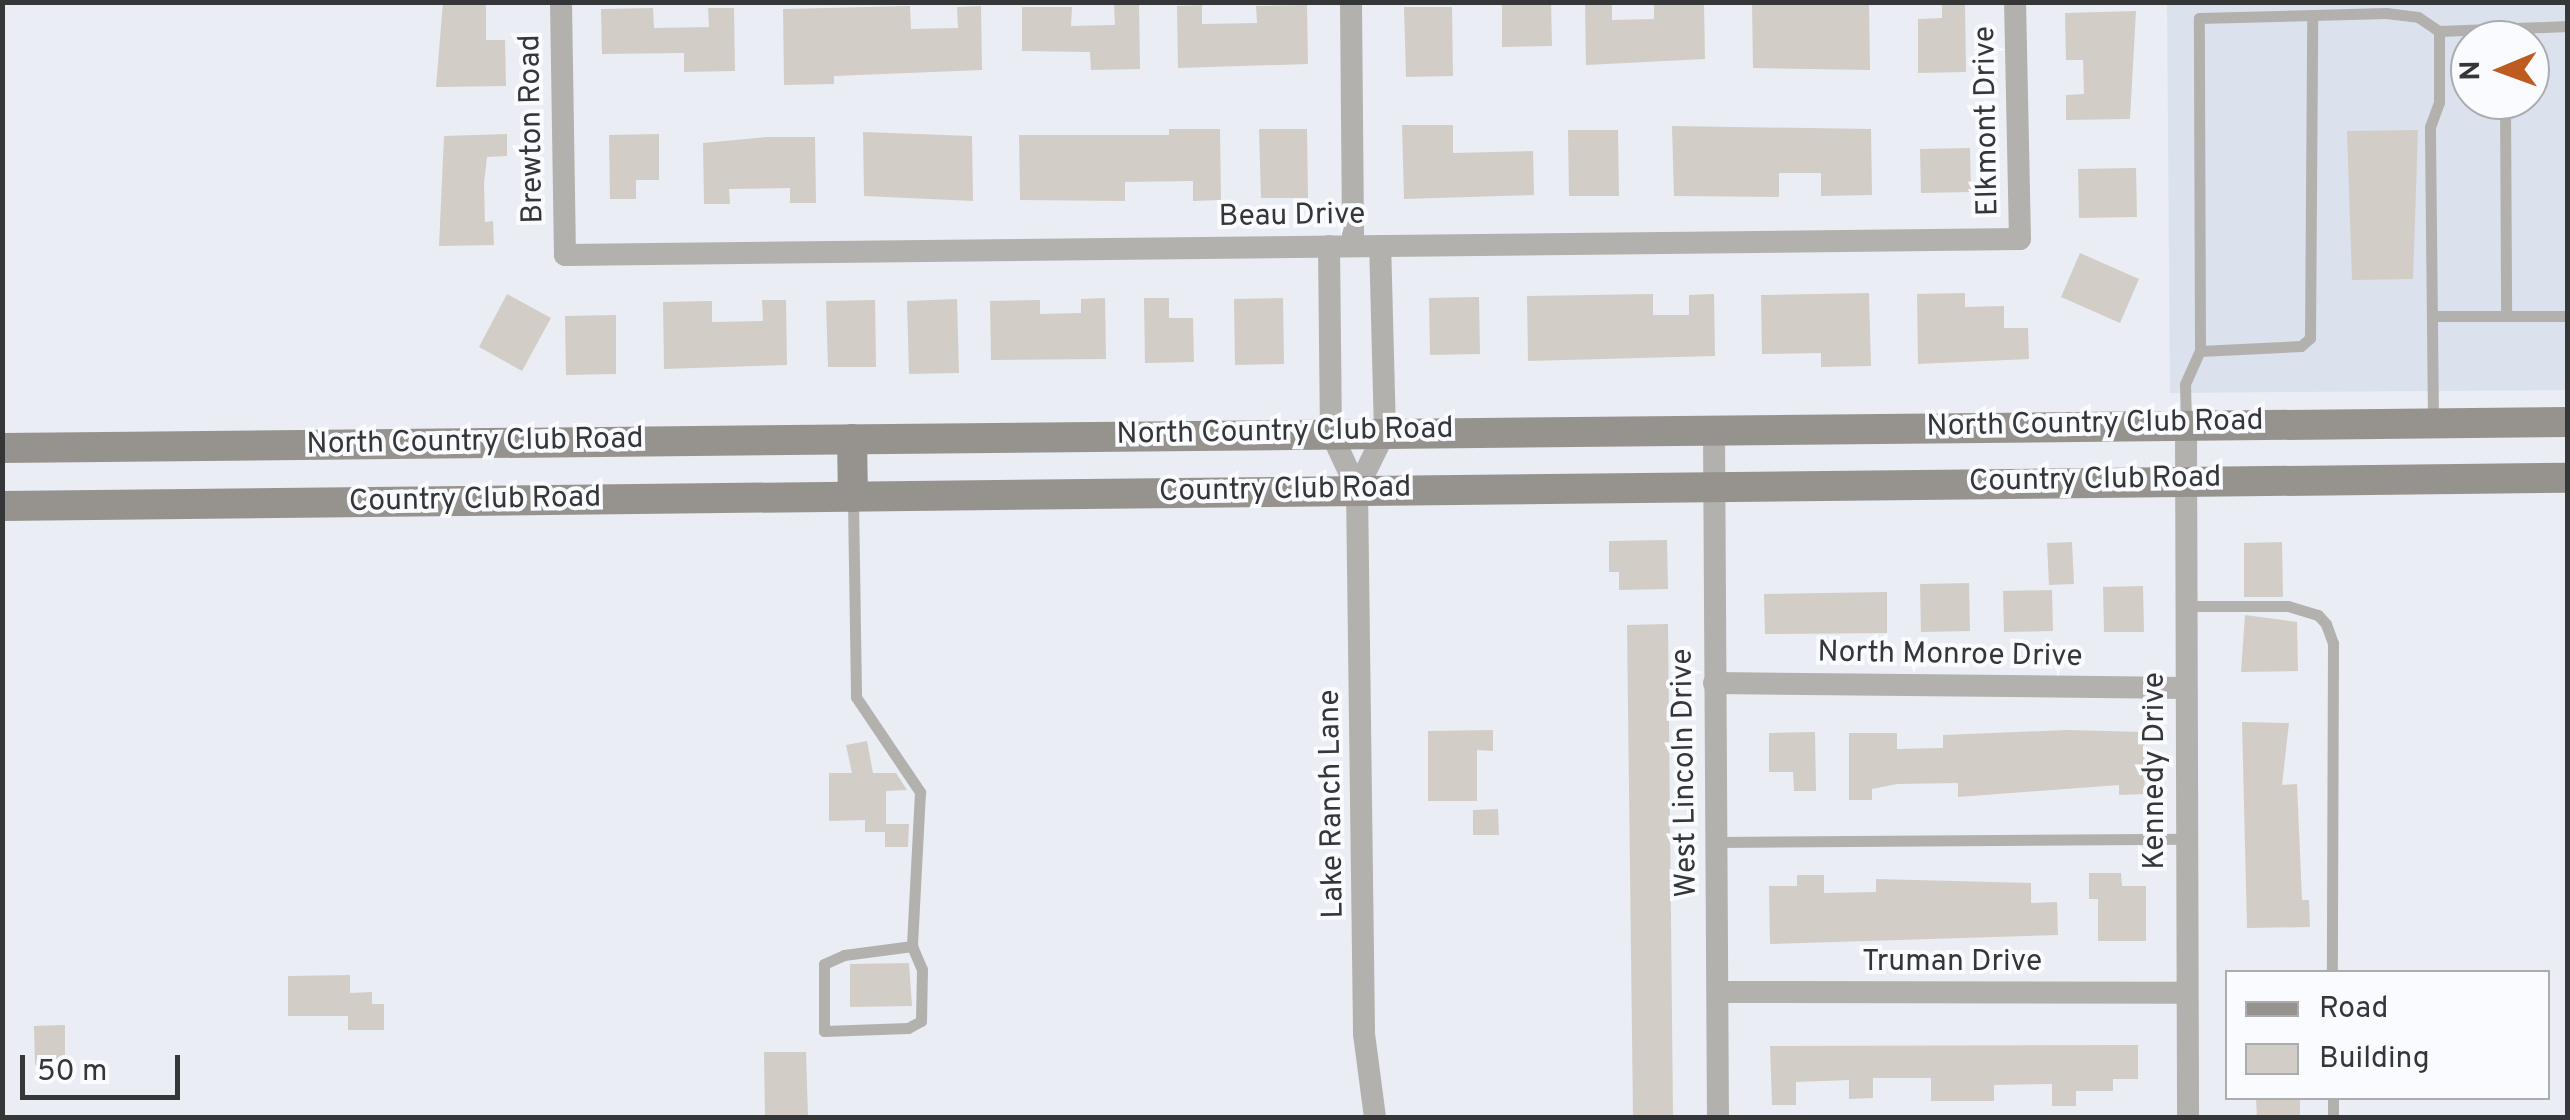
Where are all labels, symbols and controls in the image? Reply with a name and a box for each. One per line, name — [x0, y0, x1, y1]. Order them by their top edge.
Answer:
north arrow — [2450, 20, 2550, 120]
street label: Elkmont Drive — [1968, 26, 2008, 216]
street label: Brewton Road — [513, 34, 553, 224]
text: N — [2454, 60, 2490, 81]
street label: Beau Drive — [1218, 198, 1366, 236]
street label: North Country Club Road — [1926, 404, 2264, 446]
street label: North Country Club Road — [1116, 412, 1454, 454]
street label: North Country Club Road — [306, 422, 644, 464]
street label: Country Club Road — [1969, 461, 2221, 501]
street label: Country Club Road — [1159, 471, 1411, 511]
street label: Country Club Road — [349, 481, 601, 521]
street label: North Monroe Drive — [1817, 636, 2083, 676]
street label: West Lincoln Drive — [1666, 648, 1706, 898]
street label: Kennedy Drive — [2138, 672, 2174, 870]
street label: Lake Ranch Lane — [1313, 689, 1353, 919]
street label: Truman Drive — [1862, 945, 2042, 981]
legend — [2225, 970, 2550, 1100]
text: Road — [2319, 991, 2388, 1028]
scale bar — [25, 1035, 185, 1097]
text: Building — [2319, 1041, 2430, 1078]
text: 50 m — [37, 1054, 107, 1091]

